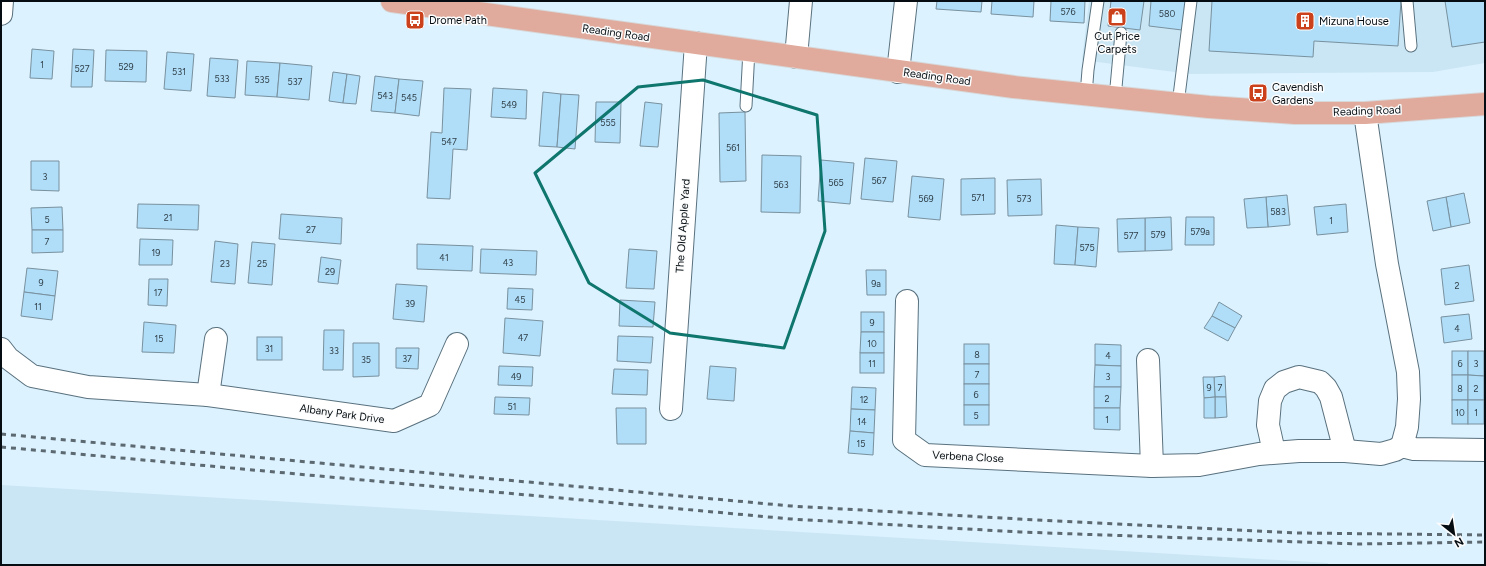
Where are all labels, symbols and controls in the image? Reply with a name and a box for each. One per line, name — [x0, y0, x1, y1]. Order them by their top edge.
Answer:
house number: 576 — [1060, 6, 1076, 17]
shop icon: Cut Price Carpets — [1106, 6, 1128, 28]
house number: 580 — [1159, 8, 1175, 19]
bus stop icon: Drome Path — [404, 9, 426, 31]
building icon: Mizuna House — [1294, 10, 1316, 32]
place label: Drome Path — [429, 14, 487, 27]
place label: Mizuna House — [1319, 15, 1389, 28]
street label: Reading Road — [581, 22, 651, 44]
place label: Cut Price Carpets — [1094, 30, 1140, 56]
house number: 1 — [40, 59, 44, 70]
house number: 529 — [118, 61, 134, 72]
house number: 527 — [74, 63, 90, 74]
house number: 531 — [172, 66, 186, 77]
street label: Reading Road — [902, 66, 972, 88]
house number: 533 — [215, 73, 230, 84]
house number: 535 — [254, 74, 270, 85]
house number: 537 — [288, 76, 303, 87]
place label: Cavendish Gardens — [1272, 81, 1323, 107]
bus stop icon: Cavendish Gardens — [1247, 82, 1269, 104]
house number: 543 — [377, 90, 393, 101]
house number: 545 — [401, 92, 417, 103]
house number: 549 — [501, 99, 517, 110]
street label: Reading Road — [1333, 103, 1401, 119]
house number: 555 — [600, 117, 616, 128]
house number: 547 — [441, 136, 457, 147]
house number: 561 — [726, 142, 740, 153]
house number: 3 — [43, 171, 48, 182]
house number: 567 — [871, 175, 887, 186]
house number: 565 — [828, 177, 844, 188]
street label: The Old Apple Yard — [673, 178, 693, 274]
house number: 563 — [773, 179, 789, 190]
house number: 571 — [971, 192, 985, 203]
house number: 569 — [918, 193, 934, 204]
house number: 573 — [1017, 193, 1032, 204]
house number: 583 — [1270, 206, 1286, 217]
house number: 21 — [164, 212, 172, 223]
house number: 5 — [44, 214, 50, 225]
house number: 1 — [1329, 215, 1333, 226]
house number: 27 — [306, 224, 316, 235]
house number: 579a — [1190, 226, 1210, 237]
house number: 579 — [1150, 229, 1166, 240]
house number: 577 — [1124, 230, 1139, 241]
house number: 7 — [45, 236, 50, 247]
house number: 575 — [1079, 242, 1095, 253]
house number: 19 — [152, 247, 160, 258]
house number: 41 — [439, 252, 449, 263]
house number: 43 — [503, 257, 513, 268]
house number: 23 — [220, 258, 230, 269]
house number: 25 — [257, 258, 267, 269]
house number: 29 — [325, 266, 335, 277]
house number: 9 — [38, 277, 44, 288]
house number: 9a — [871, 278, 881, 289]
house number: 2 — [1454, 280, 1460, 291]
house number: 17 — [154, 287, 162, 298]
house number: 45 — [515, 294, 525, 305]
house number: 39 — [405, 298, 415, 309]
house number: 11 — [34, 301, 42, 312]
house number: 9 — [869, 317, 875, 328]
house number: 4 — [1454, 323, 1460, 334]
house number: 47 — [518, 332, 528, 343]
house number: 15 — [155, 333, 163, 344]
house number: 10 — [867, 338, 877, 349]
house number: 31 — [265, 343, 273, 354]
house number: 33 — [329, 345, 339, 356]
house number: 8 — [974, 349, 980, 360]
house number: 4 — [1105, 350, 1111, 361]
house number: 37 — [402, 353, 412, 364]
house number: 35 — [361, 354, 371, 365]
house number: 11 — [868, 358, 876, 369]
house number: 6 — [1457, 358, 1463, 369]
house number: 3 — [1474, 358, 1479, 369]
house number: 7 — [975, 369, 980, 380]
house number: 49 — [511, 371, 521, 382]
house number: 3 — [1106, 371, 1111, 382]
house number: 9 — [1206, 382, 1212, 393]
house number: 7 — [1218, 382, 1223, 393]
house number: 8 — [1457, 383, 1463, 394]
house number: 2 — [1473, 383, 1479, 394]
house number: 6 — [973, 389, 979, 400]
house number: 2 — [1104, 393, 1110, 404]
house number: 12 — [860, 394, 868, 405]
house number: 51 — [508, 401, 516, 412]
street label: Albany Park Drive — [299, 402, 385, 426]
house number: 10 — [1455, 407, 1465, 418]
house number: 1 — [1474, 407, 1478, 418]
house number: 5 — [973, 410, 979, 421]
house number: 1 — [1105, 414, 1109, 425]
house number: 14 — [857, 416, 867, 427]
house number: 15 — [857, 438, 865, 449]
street label: Verbena Close — [932, 449, 1004, 465]
north arrow — [1434, 514, 1474, 554]
text: N — [1452, 534, 1466, 550]

